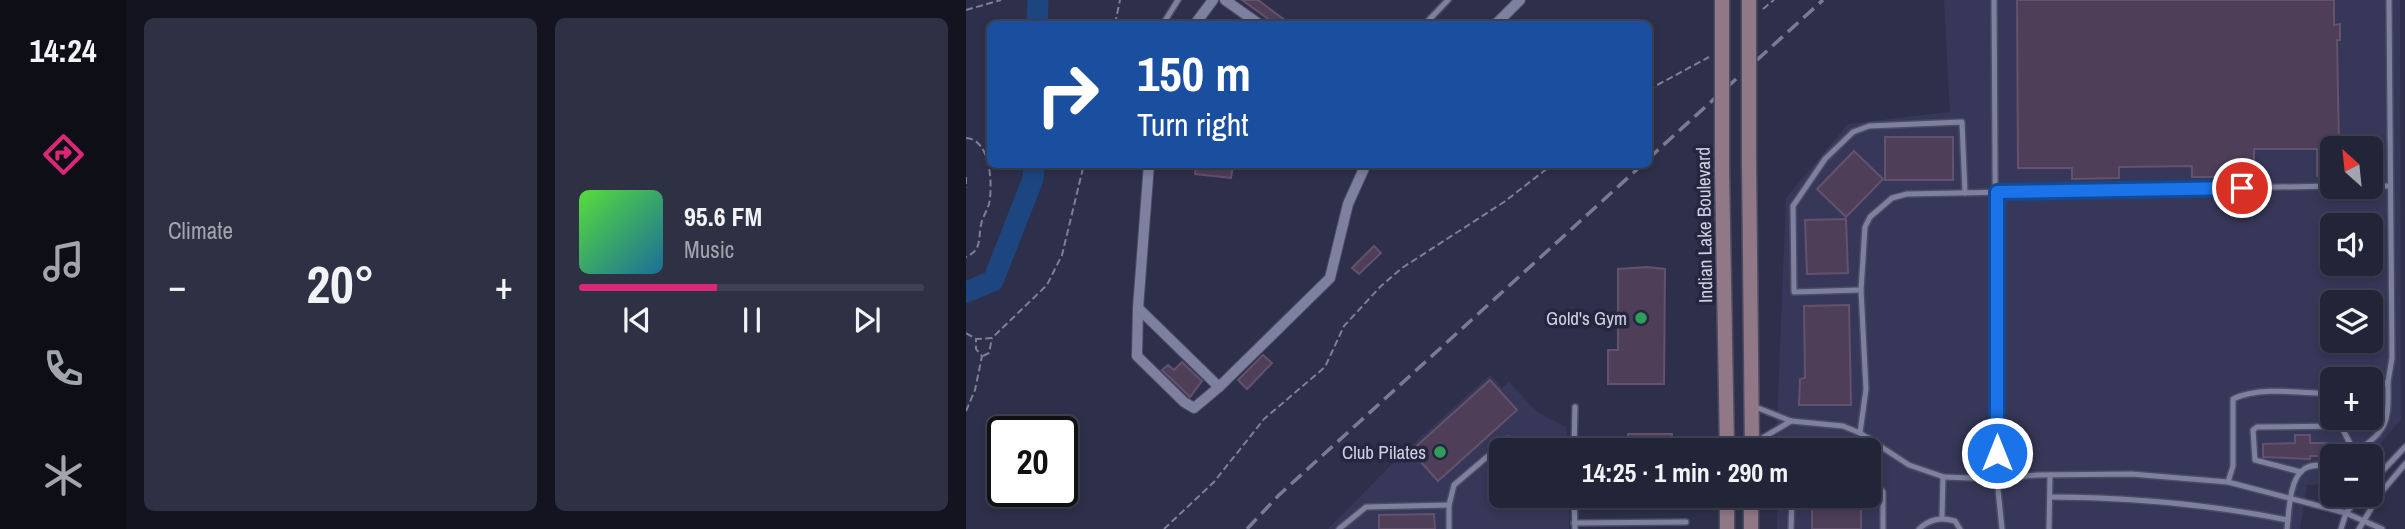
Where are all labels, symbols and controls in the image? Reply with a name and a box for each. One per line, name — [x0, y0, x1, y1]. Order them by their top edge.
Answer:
text: 14:24 — [29, 29, 97, 72]
text: 150 m — [1137, 40, 1251, 106]
icon: right — [1022, 49, 1113, 140]
text: Turn right — [1137, 103, 1249, 146]
icon: directions — [39, 130, 88, 179]
north arrow — [2320, 136, 2384, 200]
map controls — [2320, 136, 2383, 507]
street label: Indian Lake Boulevard — [1690, 147, 1718, 303]
pin — [2212, 158, 2272, 218]
icon: arrive — [2223, 169, 2261, 207]
text: 95.6 FM — [684, 199, 762, 234]
button: sound — [2320, 213, 2383, 276]
text: Climate — [168, 215, 233, 246]
text: Music — [684, 234, 734, 265]
icon: music — [39, 237, 88, 286]
text: 20° — [306, 249, 375, 319]
text: − — [168, 260, 186, 311]
text: + — [495, 260, 513, 311]
button: layers — [2320, 290, 2383, 353]
icon: previous — [618, 301, 656, 339]
icon: pause — [733, 301, 771, 339]
icon: next — [848, 301, 886, 339]
place label: Gold's Gym — [1546, 305, 1627, 331]
marker: Gold's Gym — [1633, 310, 1649, 326]
icon: phone — [39, 344, 88, 393]
button: + — [2320, 367, 2383, 430]
speed limit sign: 20 — [987, 416, 1078, 507]
position arrow — [1960, 416, 2034, 490]
place label: Club Pilates — [1342, 439, 1426, 465]
marker: Club Pilates — [1432, 444, 1448, 460]
button: − — [2320, 444, 2383, 507]
icon: climate — [39, 451, 88, 500]
text: 14:25 · 1 min · 290 m — [1582, 455, 1788, 490]

